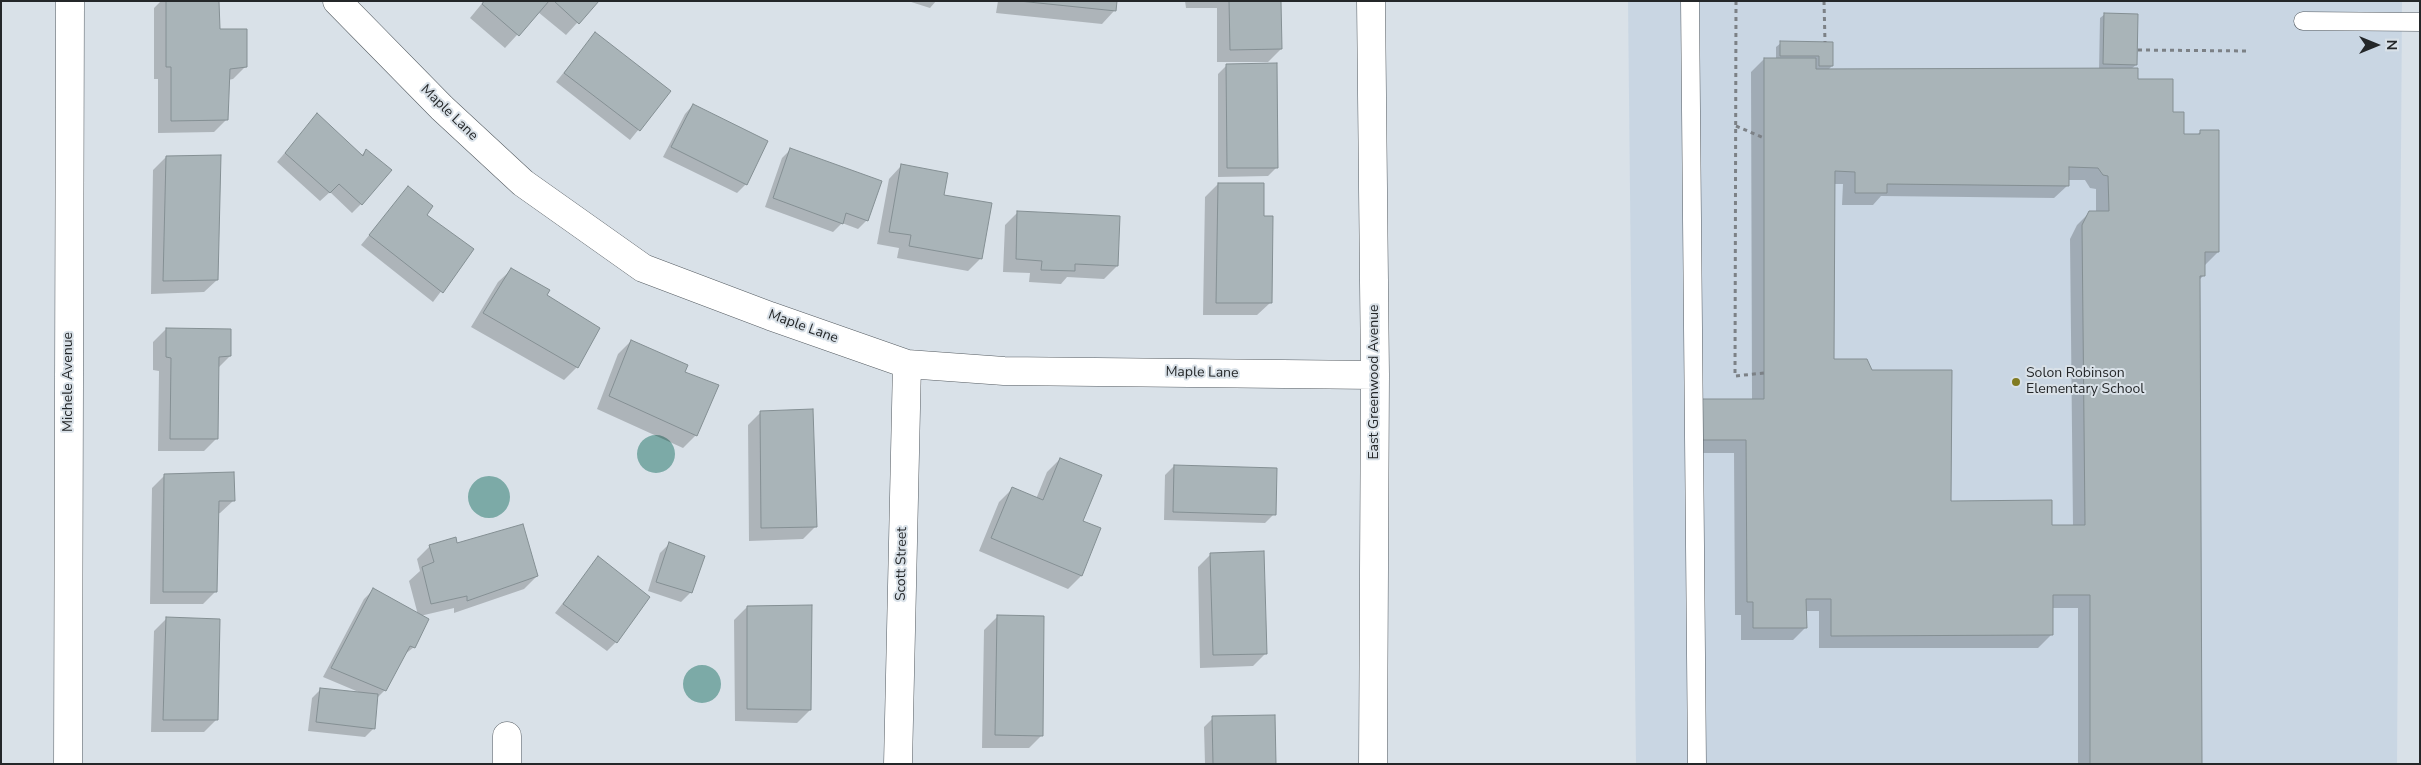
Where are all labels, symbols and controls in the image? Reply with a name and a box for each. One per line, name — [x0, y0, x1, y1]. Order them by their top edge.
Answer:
north arrow — [2351, 20, 2401, 70]
text: N — [2382, 40, 2401, 50]
street label: Maple Lane — [417, 82, 481, 144]
street label: East Greenwood Avenue — [1367, 304, 1383, 460]
street label: Maple Lane — [766, 307, 840, 347]
street label: Michele Avenue — [61, 332, 77, 432]
street label: Maple Lane — [1165, 364, 1239, 382]
place label: Solon Robinson Elementary School — [2026, 366, 2144, 398]
marker: Solon Robinson Elementary School — [2010, 376, 2022, 388]
street label: Scott Street — [893, 527, 911, 601]

